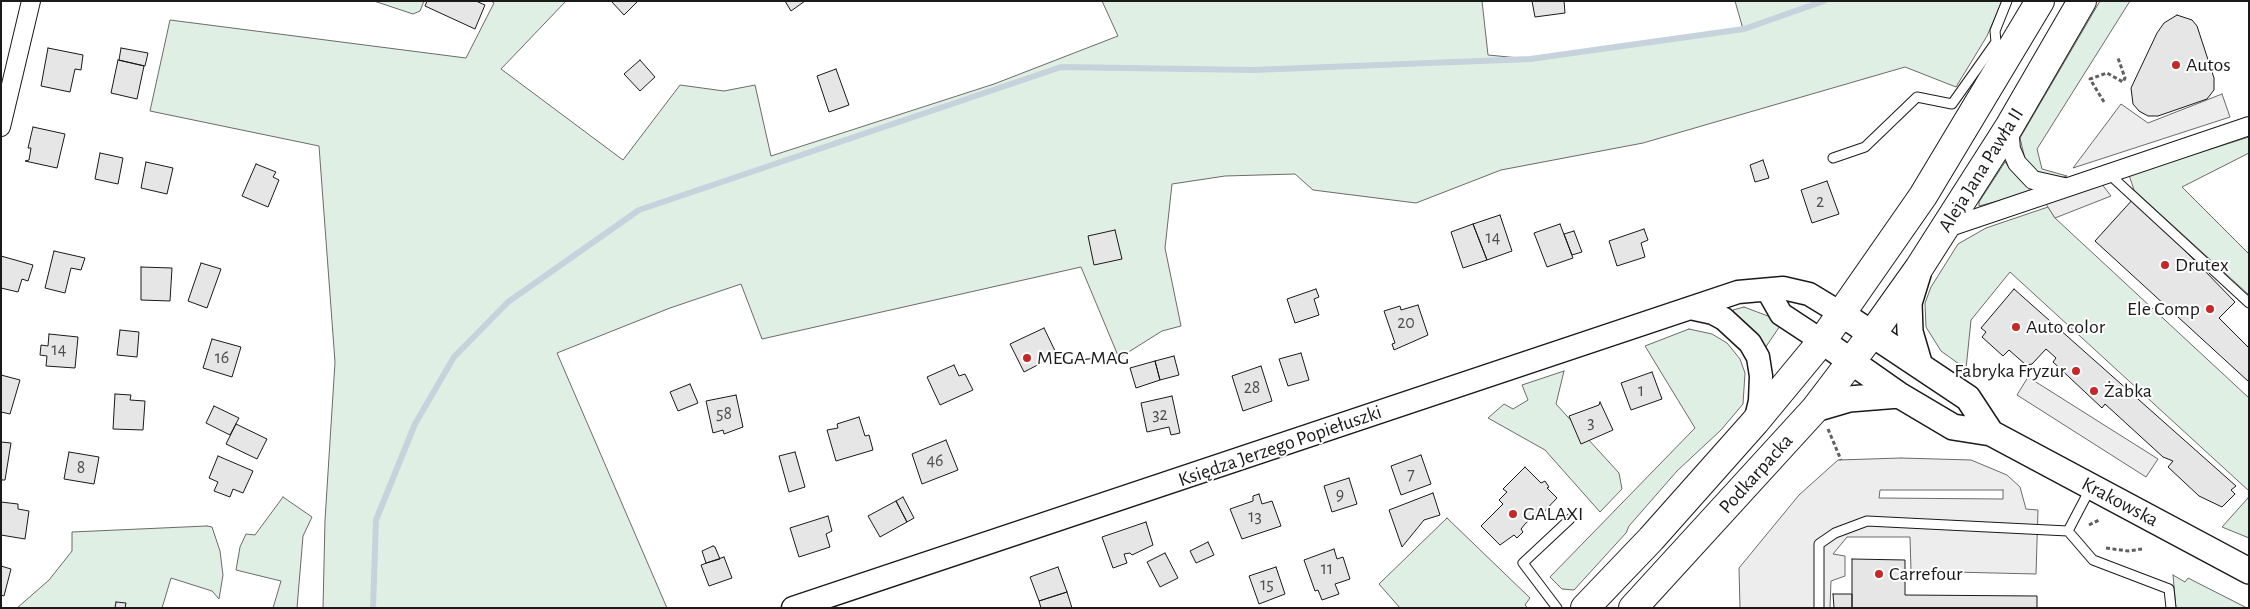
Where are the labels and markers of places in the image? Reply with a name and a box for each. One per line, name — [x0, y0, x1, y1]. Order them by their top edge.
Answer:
place label: Autos — [2186, 53, 2231, 77]
marker: Autos — [2170, 59, 2182, 71]
place label: Drutex — [2175, 253, 2229, 277]
marker: Drutex — [2159, 259, 2171, 271]
place label: Ele Comp — [2127, 297, 2200, 321]
marker: Ele Comp — [2204, 303, 2216, 315]
place label: Auto color — [2026, 315, 2105, 339]
marker: Auto color — [2010, 321, 2022, 333]
place label: MEGA-MAG — [1037, 346, 1129, 370]
marker: MEGA-MAG — [1021, 352, 1033, 364]
place label: Fabryka Fryzur — [1954, 359, 2066, 383]
marker: Fabryka Fryzur — [2070, 365, 2082, 377]
place label: Żabka — [2104, 379, 2152, 403]
marker: Żabka — [2088, 385, 2100, 397]
place label: GALAXI — [1523, 502, 1583, 526]
marker: GALAXI — [1507, 508, 1519, 520]
place label: Carrefour — [1889, 562, 1963, 586]
marker: Carrefour — [1873, 568, 1885, 580]

